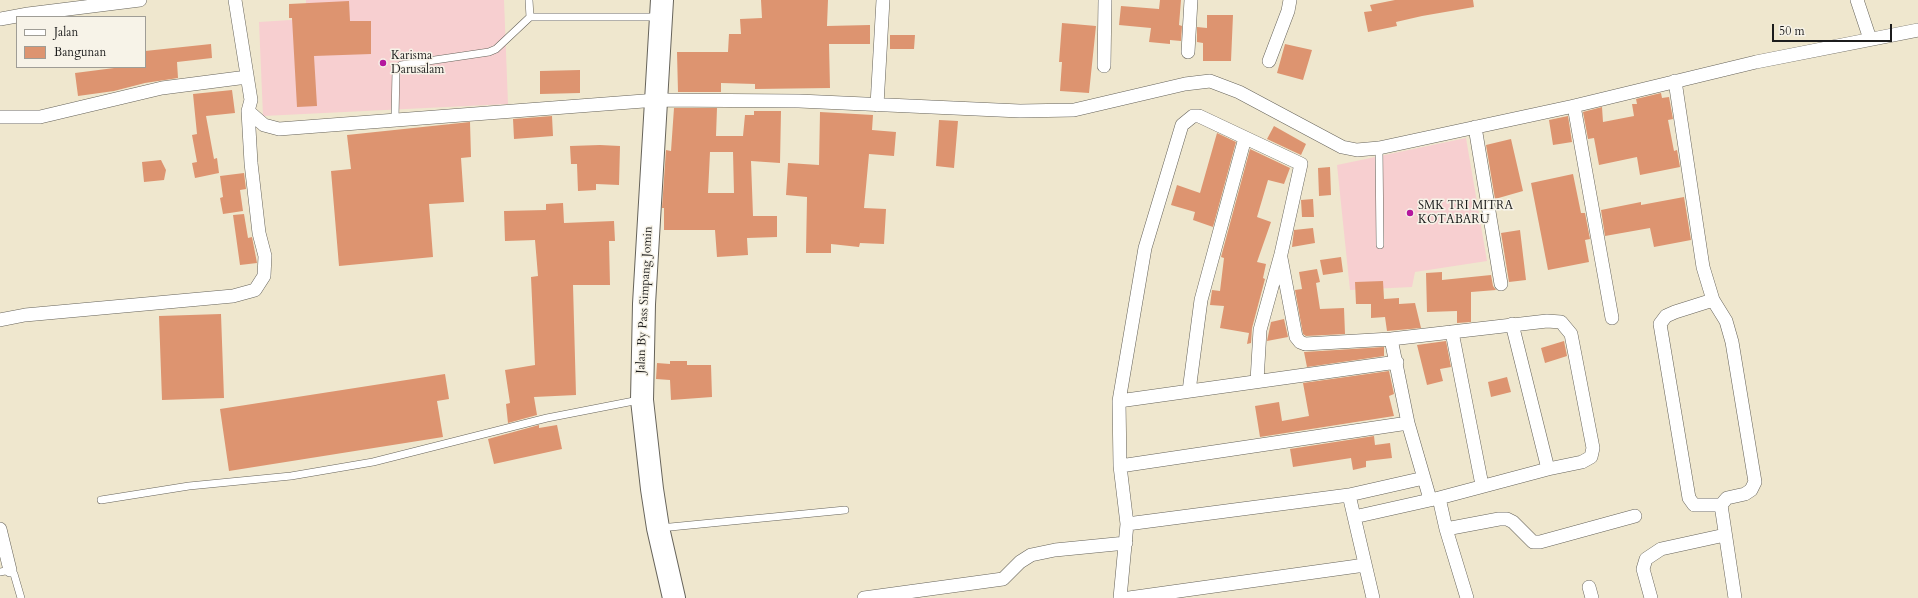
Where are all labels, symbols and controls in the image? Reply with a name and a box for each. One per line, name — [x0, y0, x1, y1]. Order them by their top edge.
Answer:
legend — [16, 16, 146, 68]
scale bar — [1774, 16, 1894, 42]
text: 50 m — [1779, 23, 1805, 39]
text: Jalan — [54, 24, 78, 40]
text: Bangunan — [54, 44, 106, 60]
place label: Karisma Darusalam — [391, 49, 444, 77]
marker: Karisma Darusalam — [378, 58, 388, 68]
place label: SMK TRI MITRA KOTABARU — [1418, 199, 1513, 227]
marker: SMK TRI MITRA KOTABARU — [1405, 208, 1415, 218]
street label: Jalan By Pass Simpang Jomin — [634, 226, 656, 374]

